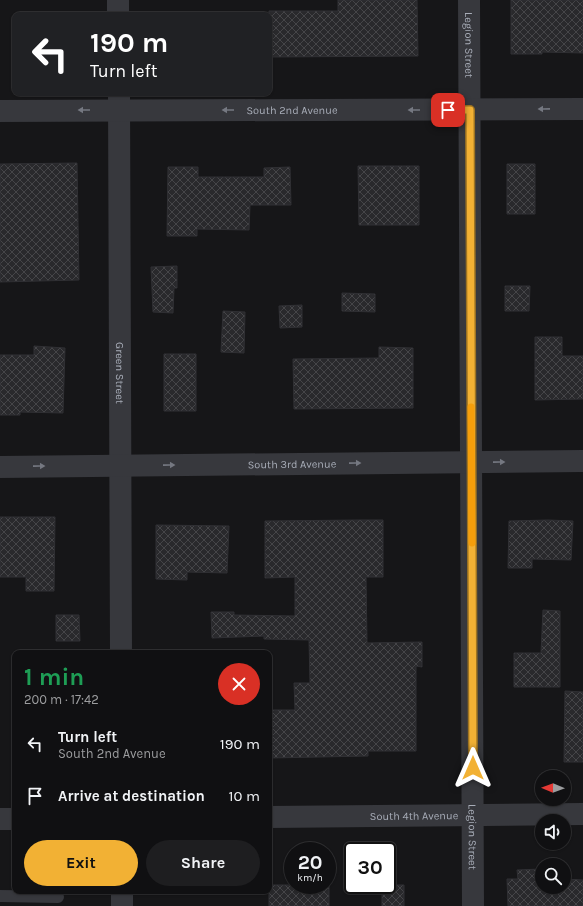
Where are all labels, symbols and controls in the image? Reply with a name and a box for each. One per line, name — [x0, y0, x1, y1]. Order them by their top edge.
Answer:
street label: Legion Street — [462, 12, 475, 78]
text: 190 m — [90, 26, 168, 59]
icon: left — [24, 28, 76, 80]
text: Turn left — [90, 60, 158, 82]
pin — [431, 93, 465, 127]
icon: arrive — [437, 99, 459, 121]
street label: South 2nd Avenue — [246, 104, 338, 117]
one-way arrow — [537, 106, 550, 112]
one-way arrow — [77, 107, 90, 113]
one-way arrow — [221, 107, 234, 113]
one-way arrow — [407, 107, 420, 113]
street label: Green Street — [113, 342, 126, 404]
street label: South 3rd Avenue — [248, 458, 337, 471]
one-way arrow — [493, 458, 505, 465]
one-way arrow — [349, 460, 362, 466]
one-way arrow — [163, 462, 176, 468]
one-way arrow — [33, 463, 46, 469]
text: 1 min — [24, 663, 84, 691]
button: close — [218, 663, 260, 705]
text: 200 m · 17:42 — [24, 692, 99, 707]
text: Turn left — [58, 728, 117, 746]
icon: left — [24, 733, 46, 755]
text: 190 m — [220, 735, 260, 753]
text: South 2nd Avenue — [58, 746, 166, 761]
position arrow — [452, 747, 494, 789]
north arrow — [535, 770, 571, 806]
map controls — [535, 770, 571, 894]
icon: arrive — [24, 785, 46, 807]
text: Arrive at destination — [58, 787, 205, 805]
text: 10 m — [229, 787, 260, 805]
street label: Legion Street — [466, 804, 479, 870]
street label: South 4th Avenue — [370, 809, 459, 823]
button: sound — [535, 814, 571, 850]
button: Exit — [24, 840, 138, 886]
button: Share — [146, 840, 260, 886]
speed limit sign: 30 — [344, 842, 396, 894]
text: 20 — [298, 851, 322, 874]
button: search — [535, 858, 571, 894]
text: km/h — [297, 872, 323, 884]

